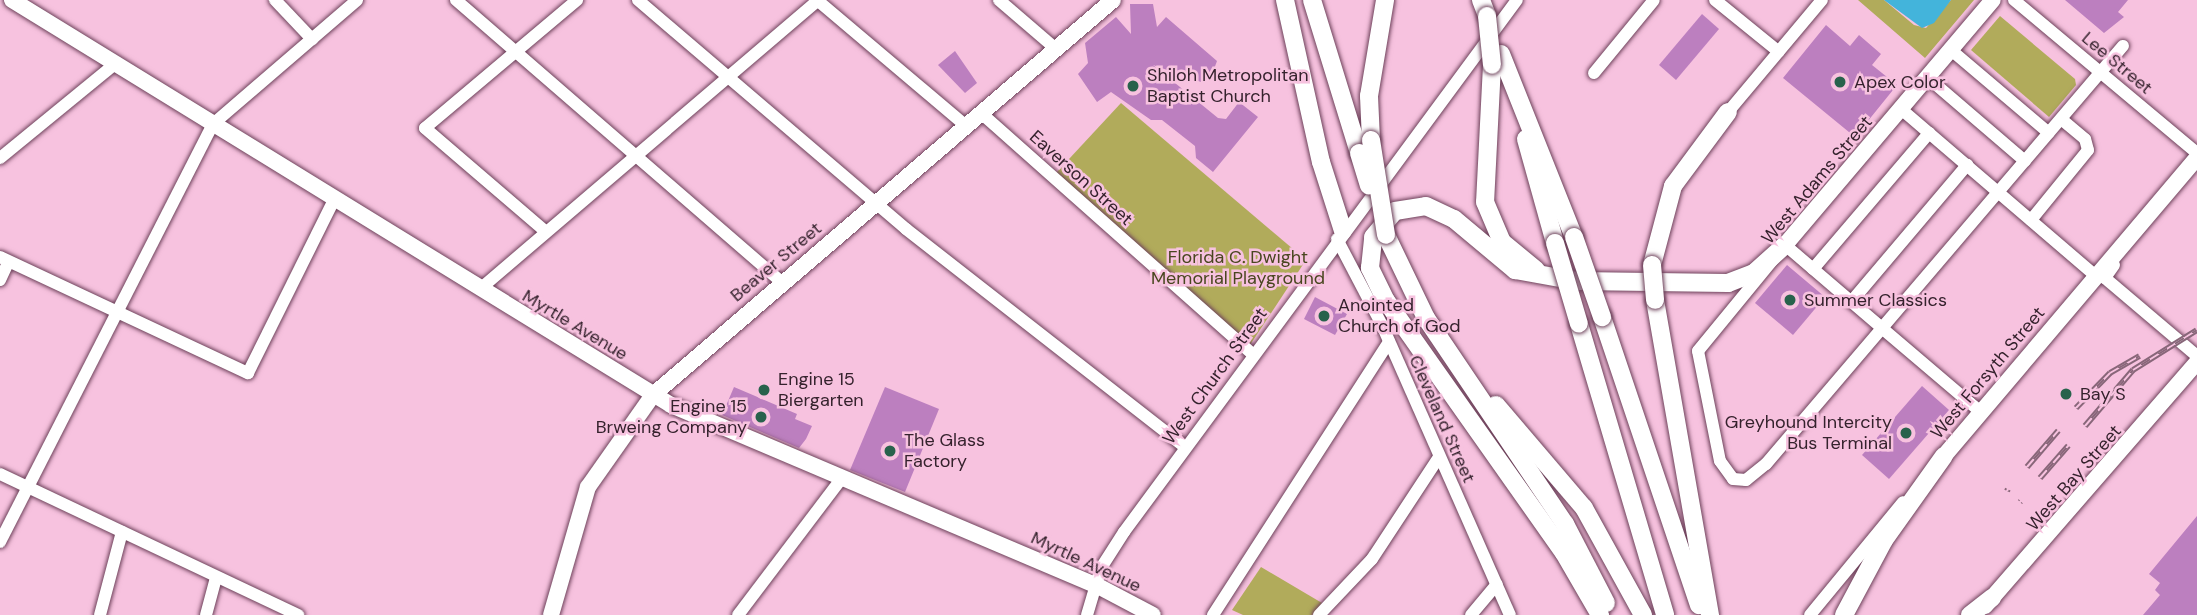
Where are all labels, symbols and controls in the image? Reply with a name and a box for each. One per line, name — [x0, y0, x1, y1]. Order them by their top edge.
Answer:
street label: Lee Street — [2077, 27, 2157, 99]
place label: Shiloh Metropolitan Baptist Church — [1147, 65, 1308, 108]
place label: Apex Color — [1854, 71, 1946, 93]
marker: Apex Color — [1832, 74, 1848, 90]
marker: Shiloh Metropolitan Baptist Church — [1125, 78, 1141, 94]
street label: West Adams Street — [1757, 112, 1877, 248]
street label: Eaverson Street — [1025, 126, 1137, 230]
street label: Beaver Street — [726, 218, 826, 306]
park label: Florida C. Dwight Memorial Playground — [1151, 247, 1325, 290]
street label: Myrtle Avenue — [518, 285, 632, 365]
place label: Summer Classics — [1804, 289, 1947, 311]
marker: Summer Classics — [1782, 292, 1798, 308]
place label: Anointed Church of God — [1338, 295, 1461, 338]
street label: West Church Street — [1158, 303, 1272, 449]
street label: West Forsyth Street — [1926, 303, 2050, 443]
marker: Anointed Church of God — [1316, 308, 1332, 324]
street label: Cleveland Street — [1404, 352, 1480, 486]
place label: Engine 15 Biergarten — [778, 369, 864, 412]
marker: Engine 15 Biergarten — [756, 382, 772, 398]
place label: Bay S — [2080, 383, 2126, 405]
marker: Bay S — [2058, 386, 2074, 402]
place label: Engine 15 Brweing Company — [596, 396, 747, 438]
marker: Engine 15 Brweing Company — [753, 409, 769, 425]
place label: Greyhound Intercity Bus Terminal — [1725, 412, 1892, 454]
street label: West Bay Street — [2022, 421, 2126, 535]
marker: Greyhound Intercity Bus Terminal — [1898, 425, 1914, 441]
place label: The Glass Factory — [904, 430, 985, 472]
marker: The Glass Factory — [882, 443, 898, 459]
street label: Myrtle Avenue — [1027, 527, 1145, 597]

